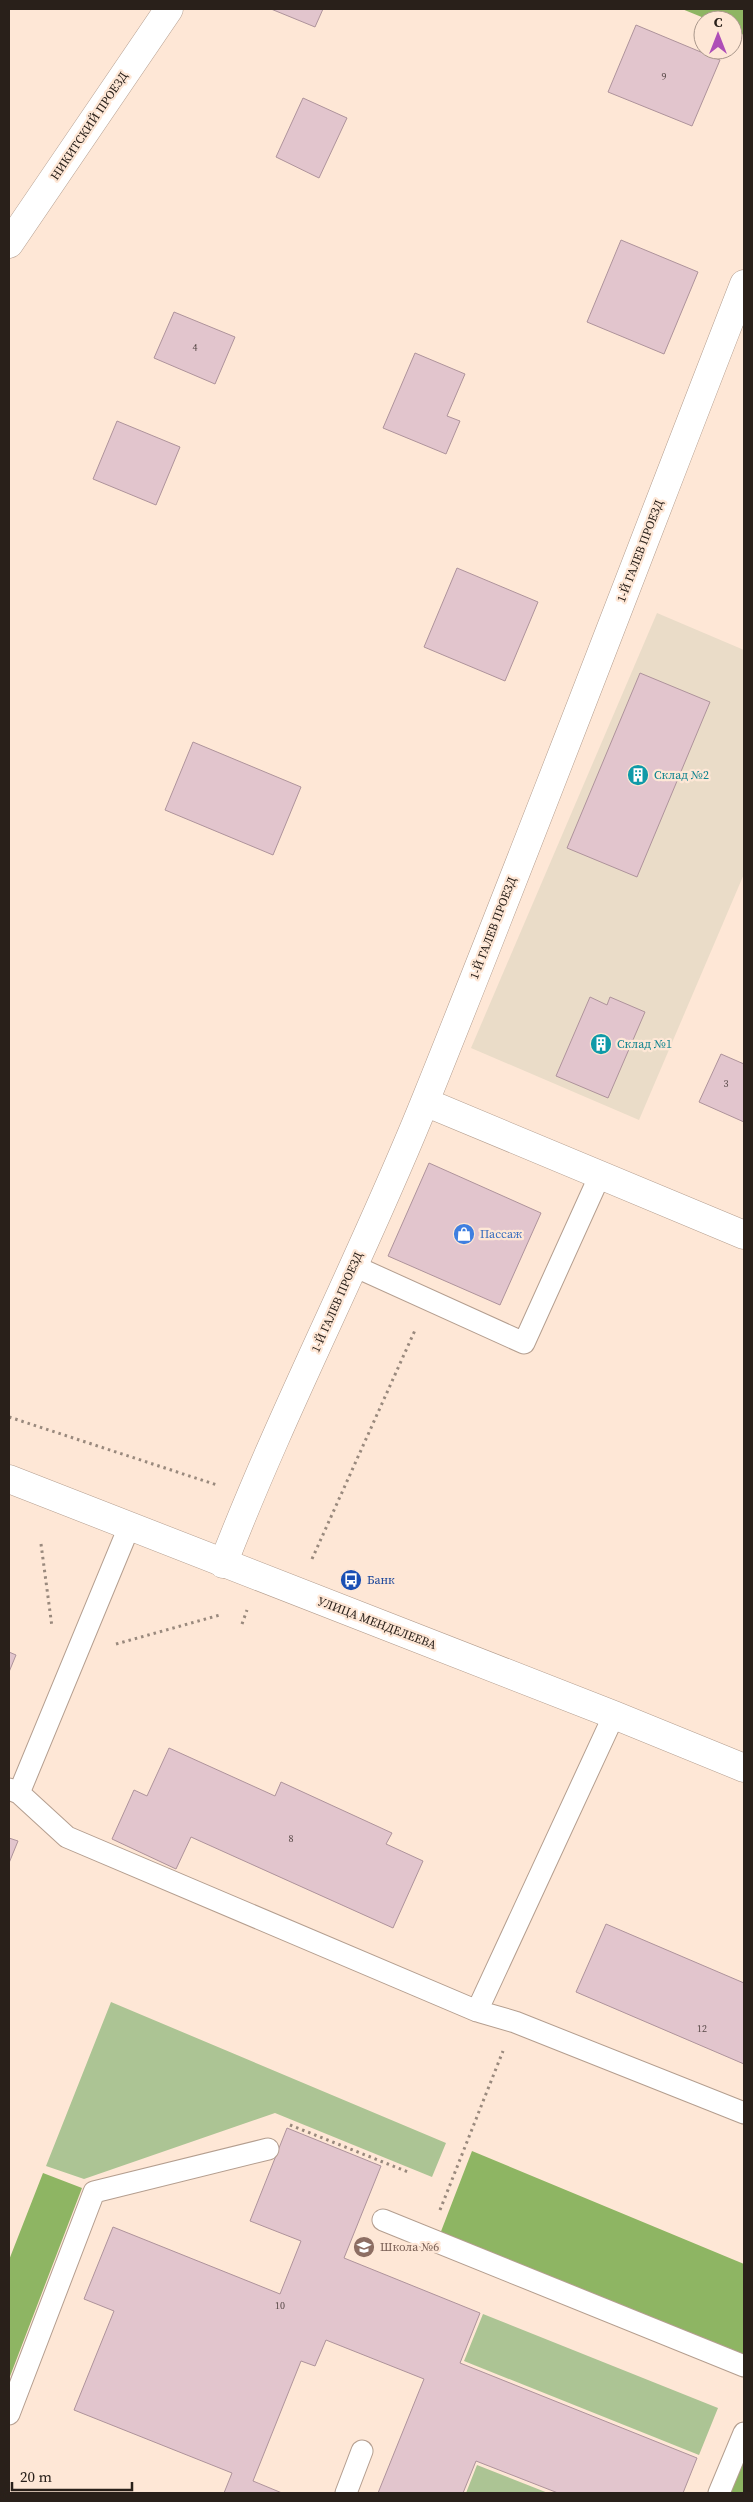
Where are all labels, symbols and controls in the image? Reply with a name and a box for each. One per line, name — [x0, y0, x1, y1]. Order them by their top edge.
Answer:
north arrow — [693, 10, 743, 60]
text: С — [714, 12, 723, 32]
street label: НИКИТСКИЙ ПРОЕЗД — [47, 69, 131, 183]
house number: 9 — [662, 70, 667, 83]
house number: 4 — [193, 341, 198, 354]
street label: 1-Й ГАЛЕВ ПРОЕЗД — [613, 498, 667, 604]
building icon: Склад №2 — [626, 763, 650, 787]
place label: Склад №2 — [654, 767, 709, 783]
street label: 1-Й ГАЛЕВ ПРОЕЗД — [466, 875, 520, 981]
building icon: Склад №1 — [589, 1032, 613, 1056]
place label: Склад №1 — [617, 1036, 672, 1052]
house number: 3 — [724, 1077, 729, 1090]
shop icon: Пассаж — [452, 1222, 476, 1246]
place label: Пассаж — [480, 1226, 522, 1242]
street label: 1-Й ГАЛЕВ ПРОЕЗД — [308, 1249, 366, 1355]
bus stop icon: Банк — [339, 1568, 363, 1592]
place label: Банк — [367, 1572, 395, 1588]
street label: УЛИЦА МЕНДЕЛЕЕВА — [315, 1593, 439, 1653]
house number: 8 — [289, 1832, 294, 1845]
house number: 12 — [697, 2022, 707, 2035]
school or university icon: Школа №6 — [352, 2235, 376, 2259]
place label: Школа №6 — [380, 2239, 439, 2255]
house number: 10 — [275, 2299, 285, 2312]
scale bar — [12, 2460, 132, 2492]
text: 20 m — [20, 2466, 52, 2487]

